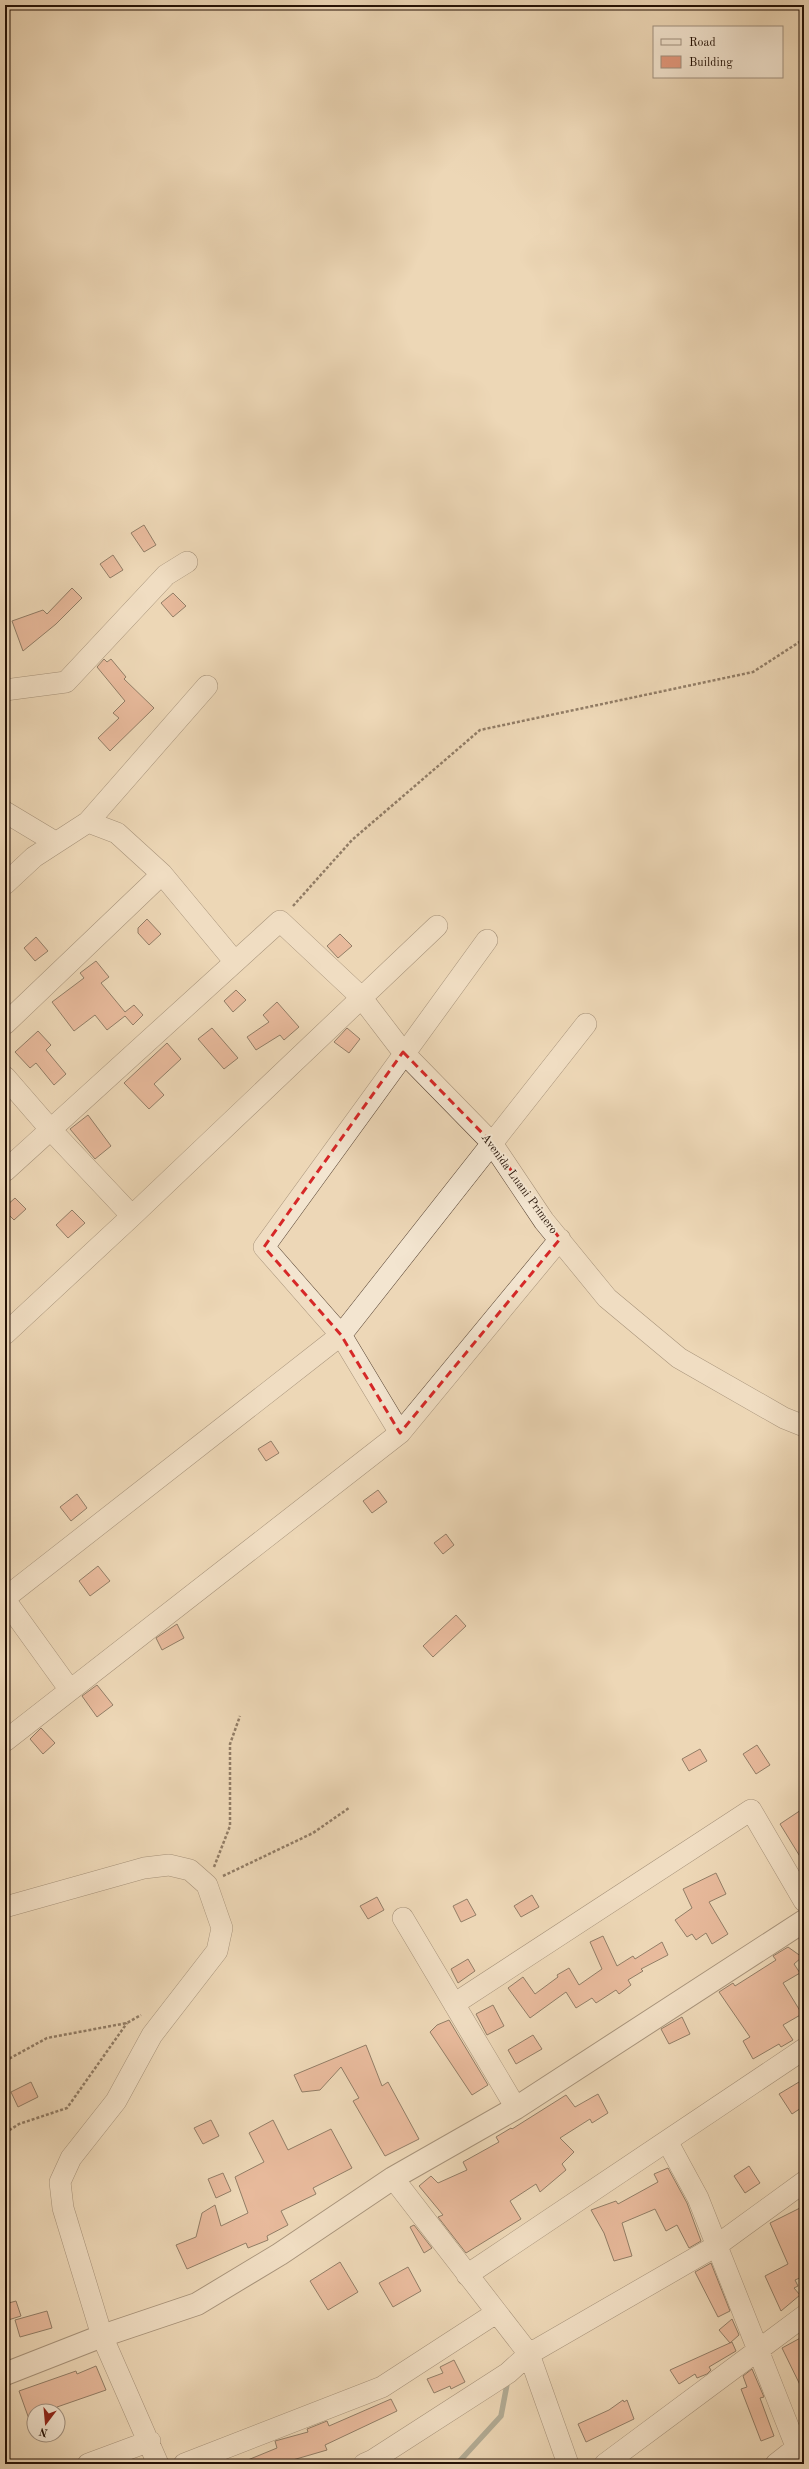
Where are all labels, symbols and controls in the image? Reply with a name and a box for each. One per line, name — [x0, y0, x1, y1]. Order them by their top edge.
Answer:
legend — [653, 26, 783, 78]
text: Road — [689, 37, 716, 49]
text: Building — [689, 57, 733, 69]
street label: Avenida Luani Primero — [479, 1132, 559, 1236]
north arrow — [26, 2403, 66, 2443]
text: N — [38, 2425, 49, 2438]

